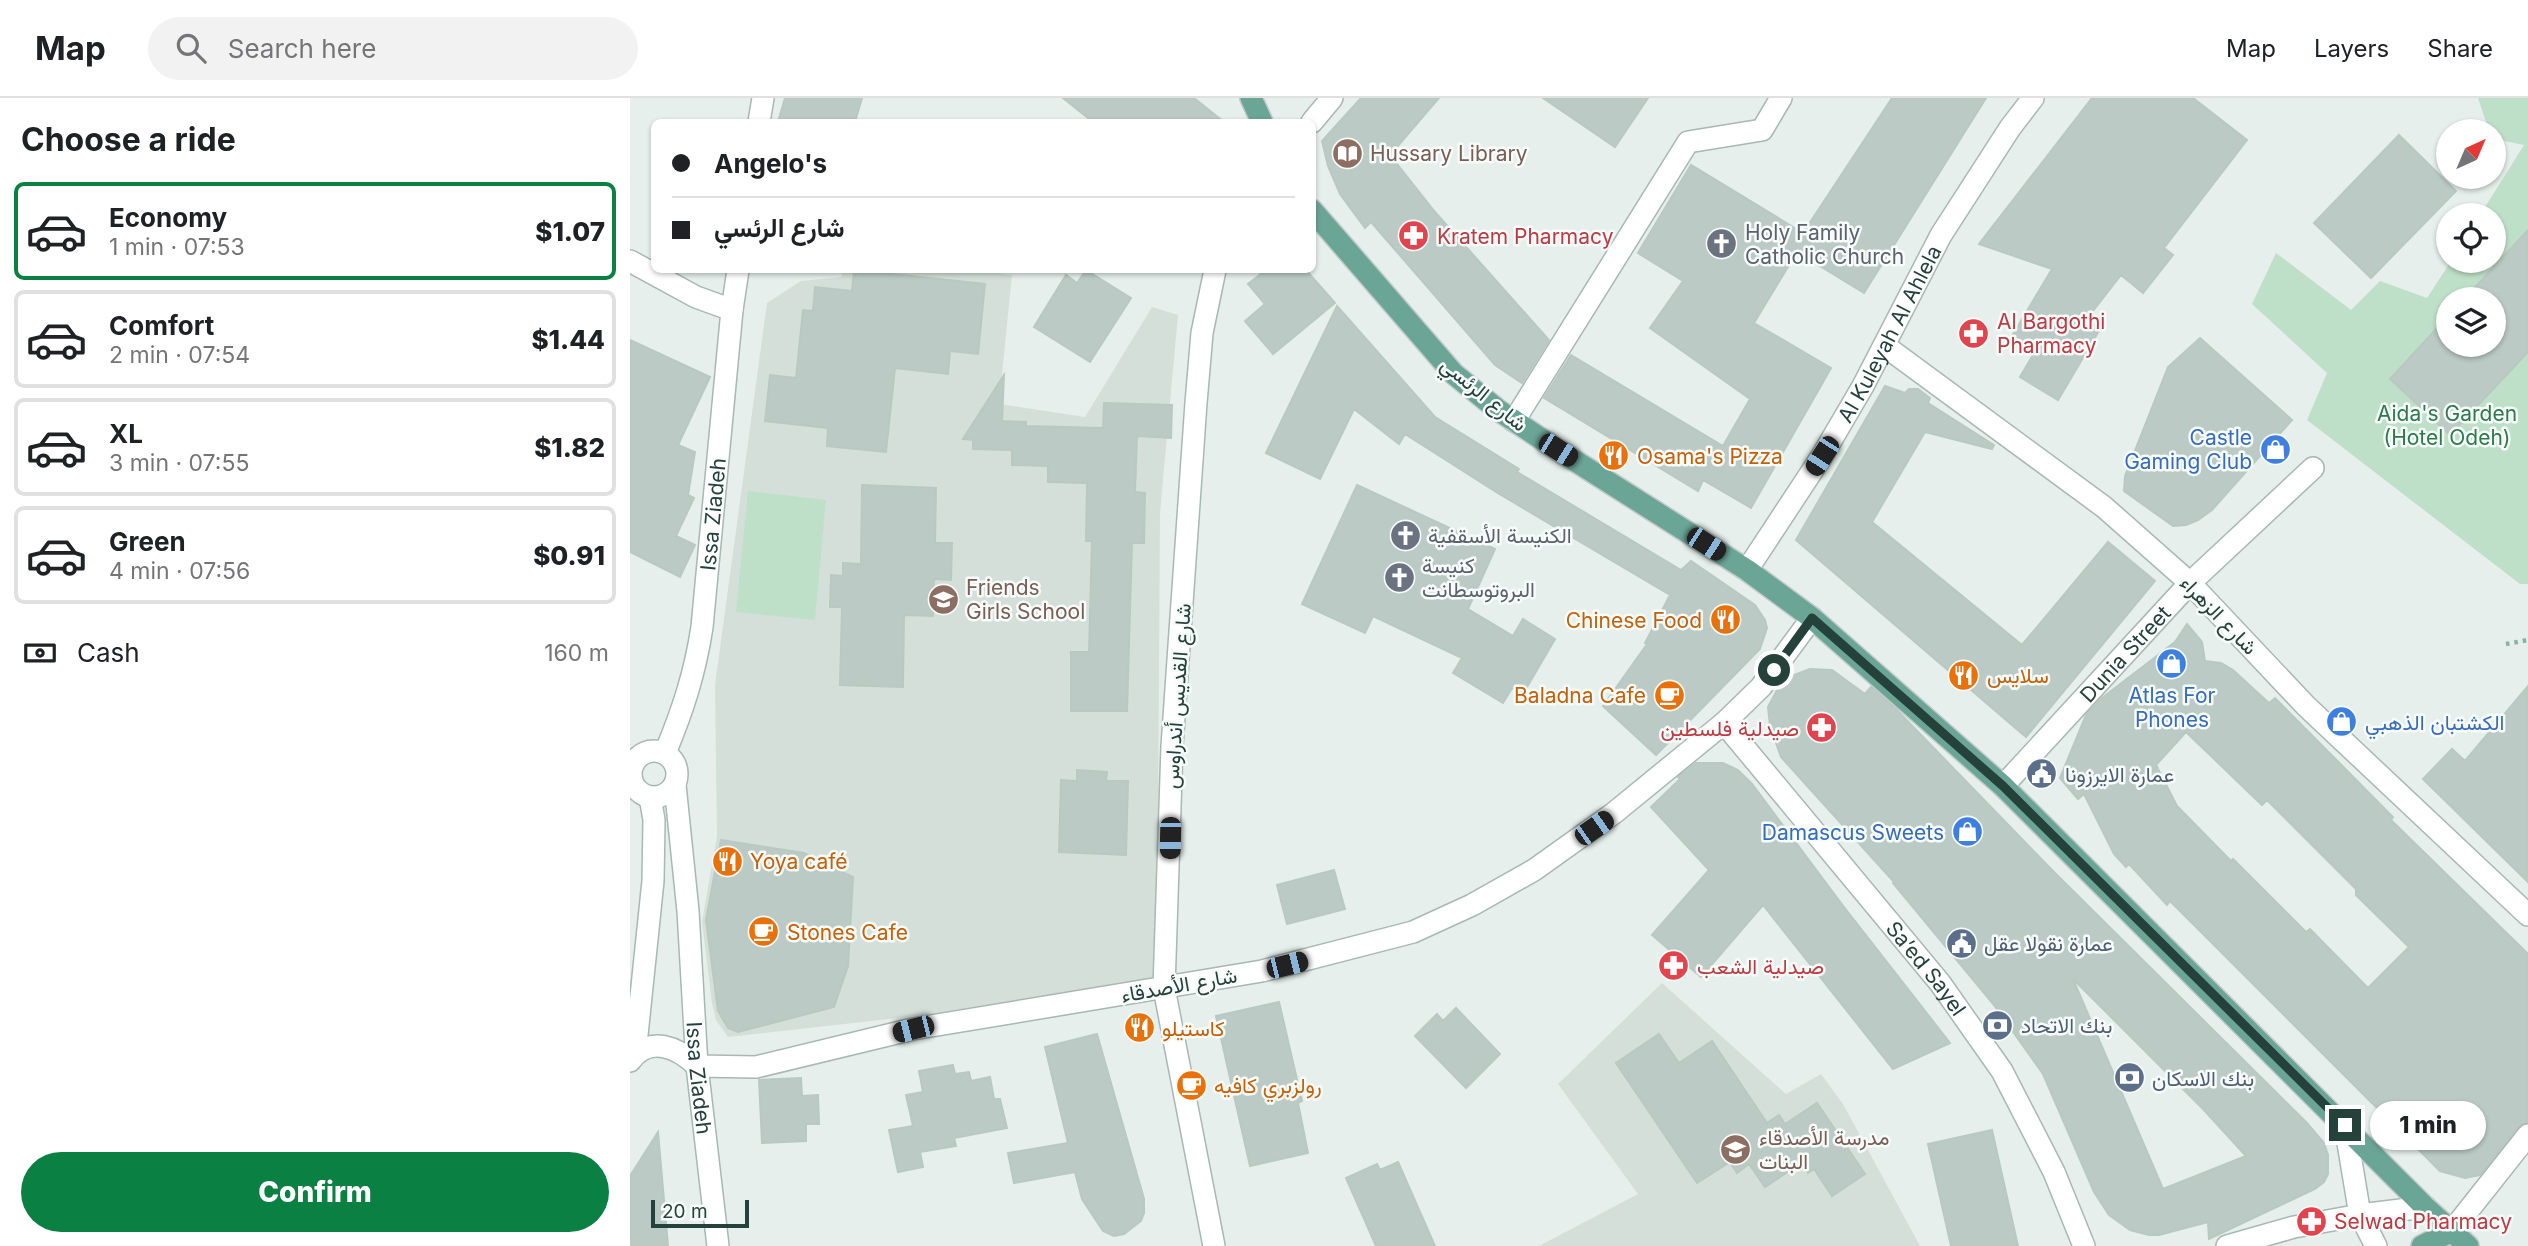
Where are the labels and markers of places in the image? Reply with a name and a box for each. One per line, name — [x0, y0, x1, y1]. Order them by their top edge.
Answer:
library icon: Hussary Library — [1330, 136, 1364, 170]
place label: Hussary Library — [1370, 141, 1528, 166]
pharmacy icon: Kratem Pharmacy — [1397, 219, 1431, 253]
place label: Holy Family Catholic Church — [1745, 220, 1904, 269]
place label: Kratem Pharmacy — [1437, 224, 1614, 249]
church icon: Holy Family Catholic Church — [1705, 227, 1739, 261]
place label: Al Bargothi Pharmacy — [1997, 309, 2105, 358]
pharmacy icon: Al Bargothi Pharmacy — [1957, 316, 1991, 350]
place label: Castle Gaming Club — [2124, 425, 2252, 474]
shop icon: Castle Gaming Club — [2258, 432, 2292, 466]
restaurant icon: Osama's Pizza — [1597, 439, 1631, 473]
place label: Osama's Pizza — [1637, 444, 1783, 469]
church icon: الكنيسة الأسقفية — [1388, 518, 1422, 552]
place label: الكنيسة الأسقفية — [1428, 523, 1572, 548]
place label: كنيسة البروتوسطانت — [1422, 553, 1535, 603]
church icon: كنيسة البروتوسطانت — [1382, 560, 1416, 594]
place label: Friends Girls School — [966, 575, 1085, 624]
school or university icon: Friends Girls School — [926, 582, 960, 616]
restaurant icon: Chinese Food — [1708, 603, 1742, 637]
place label: Chinese Food — [1566, 608, 1702, 633]
shop icon: Atlas For Phones — [2155, 646, 2189, 680]
restaurant icon: سلايس — [1947, 658, 1981, 692]
place label: سلايس — [1987, 663, 2049, 688]
cafe icon: Baladna Cafe — [1652, 678, 1686, 712]
place label: Baladna Cafe — [1514, 683, 1646, 708]
place label: Atlas For Phones — [2129, 683, 2216, 732]
shop icon: الكشتبان الذهبي — [2325, 705, 2359, 739]
place label: الكشتبان الذهبي — [2365, 710, 2504, 740]
pharmacy icon: صيدلية فلسطين — [1805, 711, 1839, 745]
place label: صيدلية فلسطين — [1661, 716, 1799, 741]
public building icon: عمارة الايرزونا — [2025, 757, 2059, 791]
place label: عمارة الايرزونا — [2065, 762, 2174, 788]
shop icon: Damascus Sweets — [1950, 815, 1984, 849]
place label: Damascus Sweets — [1762, 820, 1944, 845]
restaurant icon: Yoya café — [710, 844, 744, 878]
place label: Yoya café — [750, 849, 848, 874]
cafe icon: Stones Cafe — [747, 915, 781, 949]
place label: Stones Cafe — [787, 920, 908, 945]
public building icon: عمارة نقولا عقل — [1944, 926, 1978, 960]
place label: عمارة نقولا عقل — [1984, 931, 2113, 957]
pharmacy icon: صيدلية الشعب — [1657, 949, 1691, 983]
place label: صيدلية الشعب — [1697, 954, 1824, 979]
bank icon: بنك الاتحاد — [1981, 1008, 2015, 1042]
restaurant icon: كاستيلو — [1122, 1011, 1156, 1045]
place label: بنك الاتحاد — [2021, 1013, 2112, 1038]
place label: كاستيلو — [1162, 1016, 1225, 1042]
bank icon: بنك الاسكان — [2112, 1061, 2146, 1095]
place label: بنك الاسكان — [2152, 1066, 2254, 1091]
cafe icon: رولزبري كافيه — [1174, 1068, 1208, 1102]
place label: رولزبري كافيه — [1214, 1073, 1322, 1103]
place label: مدرسة الأصدقاء البنات — [1759, 1125, 1889, 1174]
school or university icon: مدرسة الأصدقاء البنات — [1719, 1132, 1753, 1166]
pharmacy icon: Selwad Pharmacy — [2294, 1204, 2328, 1238]
place label: Selwad Pharmacy — [2334, 1209, 2512, 1234]

